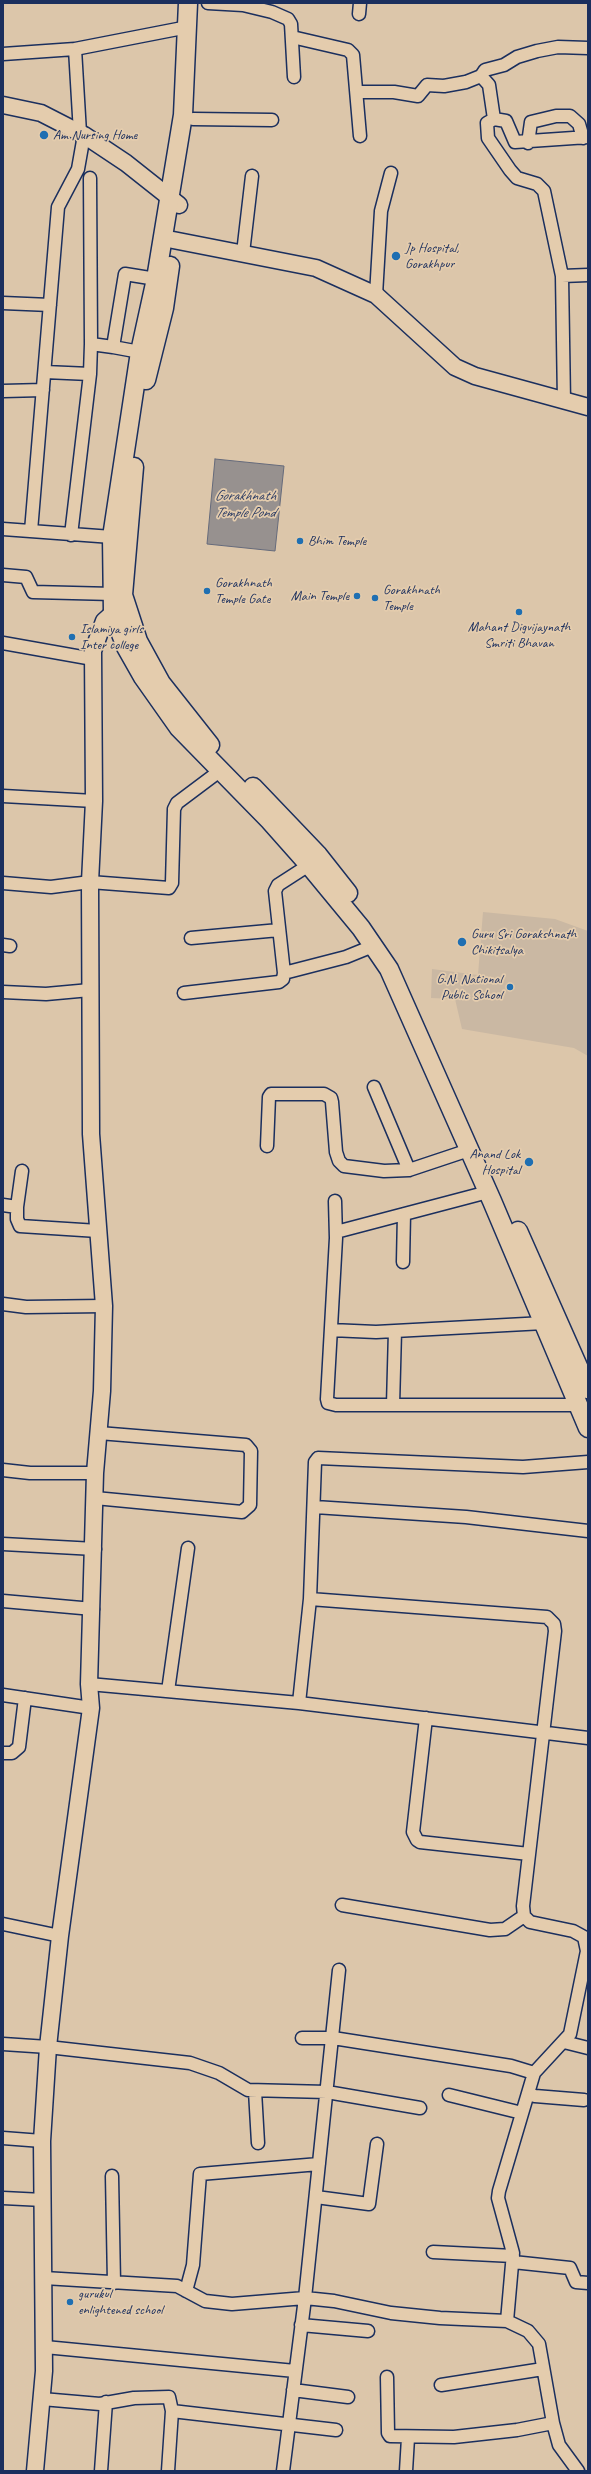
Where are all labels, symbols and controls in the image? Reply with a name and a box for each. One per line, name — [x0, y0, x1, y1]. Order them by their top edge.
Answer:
place label: Am Nursing Home — [53, 127, 137, 143]
marker: Am Nursing Home — [38, 129, 50, 141]
place label: Jp Hospital, Gorakhpur — [405, 240, 459, 272]
marker: Jp Hospital, Gorakhpur — [390, 250, 402, 262]
water label: Gorakhnath Temple Pond — [215, 487, 275, 522]
place label: Bhim Temple — [308, 533, 366, 549]
marker: Bhim Temple — [295, 536, 305, 546]
place label: Gorakhnath Temple Gate — [215, 575, 272, 608]
place label: Gorakhnath Temple — [383, 582, 440, 614]
marker: Gorakhnath Temple Gate — [202, 586, 212, 596]
place label: Main Temple — [291, 588, 349, 604]
marker: Main Temple — [352, 591, 362, 601]
marker: Gorakhnath Temple — [370, 593, 380, 603]
marker: Mahant Digvijaynath Smriti Bhavan — [514, 607, 524, 617]
place label: Mahant Digvijaynath Smriti Bhavan — [468, 619, 570, 652]
place label: Islamiya girls Inter college — [80, 621, 143, 654]
marker: Islamiya girls Inter college — [67, 632, 77, 642]
place label: Guru Sri Gorakshnath Chikitsalya — [471, 926, 576, 958]
marker: Guru Sri Gorakshnath Chikitsalya — [456, 936, 468, 948]
place label: G.N. National Public School — [436, 971, 502, 1004]
marker: G.N. National Public School — [505, 982, 515, 992]
place label: Anand Lok Hospital — [469, 1146, 520, 1178]
marker: Anand Lok Hospital — [523, 1156, 535, 1168]
place label: gurukul enlightened school — [78, 2286, 163, 2318]
marker: gurukul enlightened school — [65, 2297, 75, 2307]

